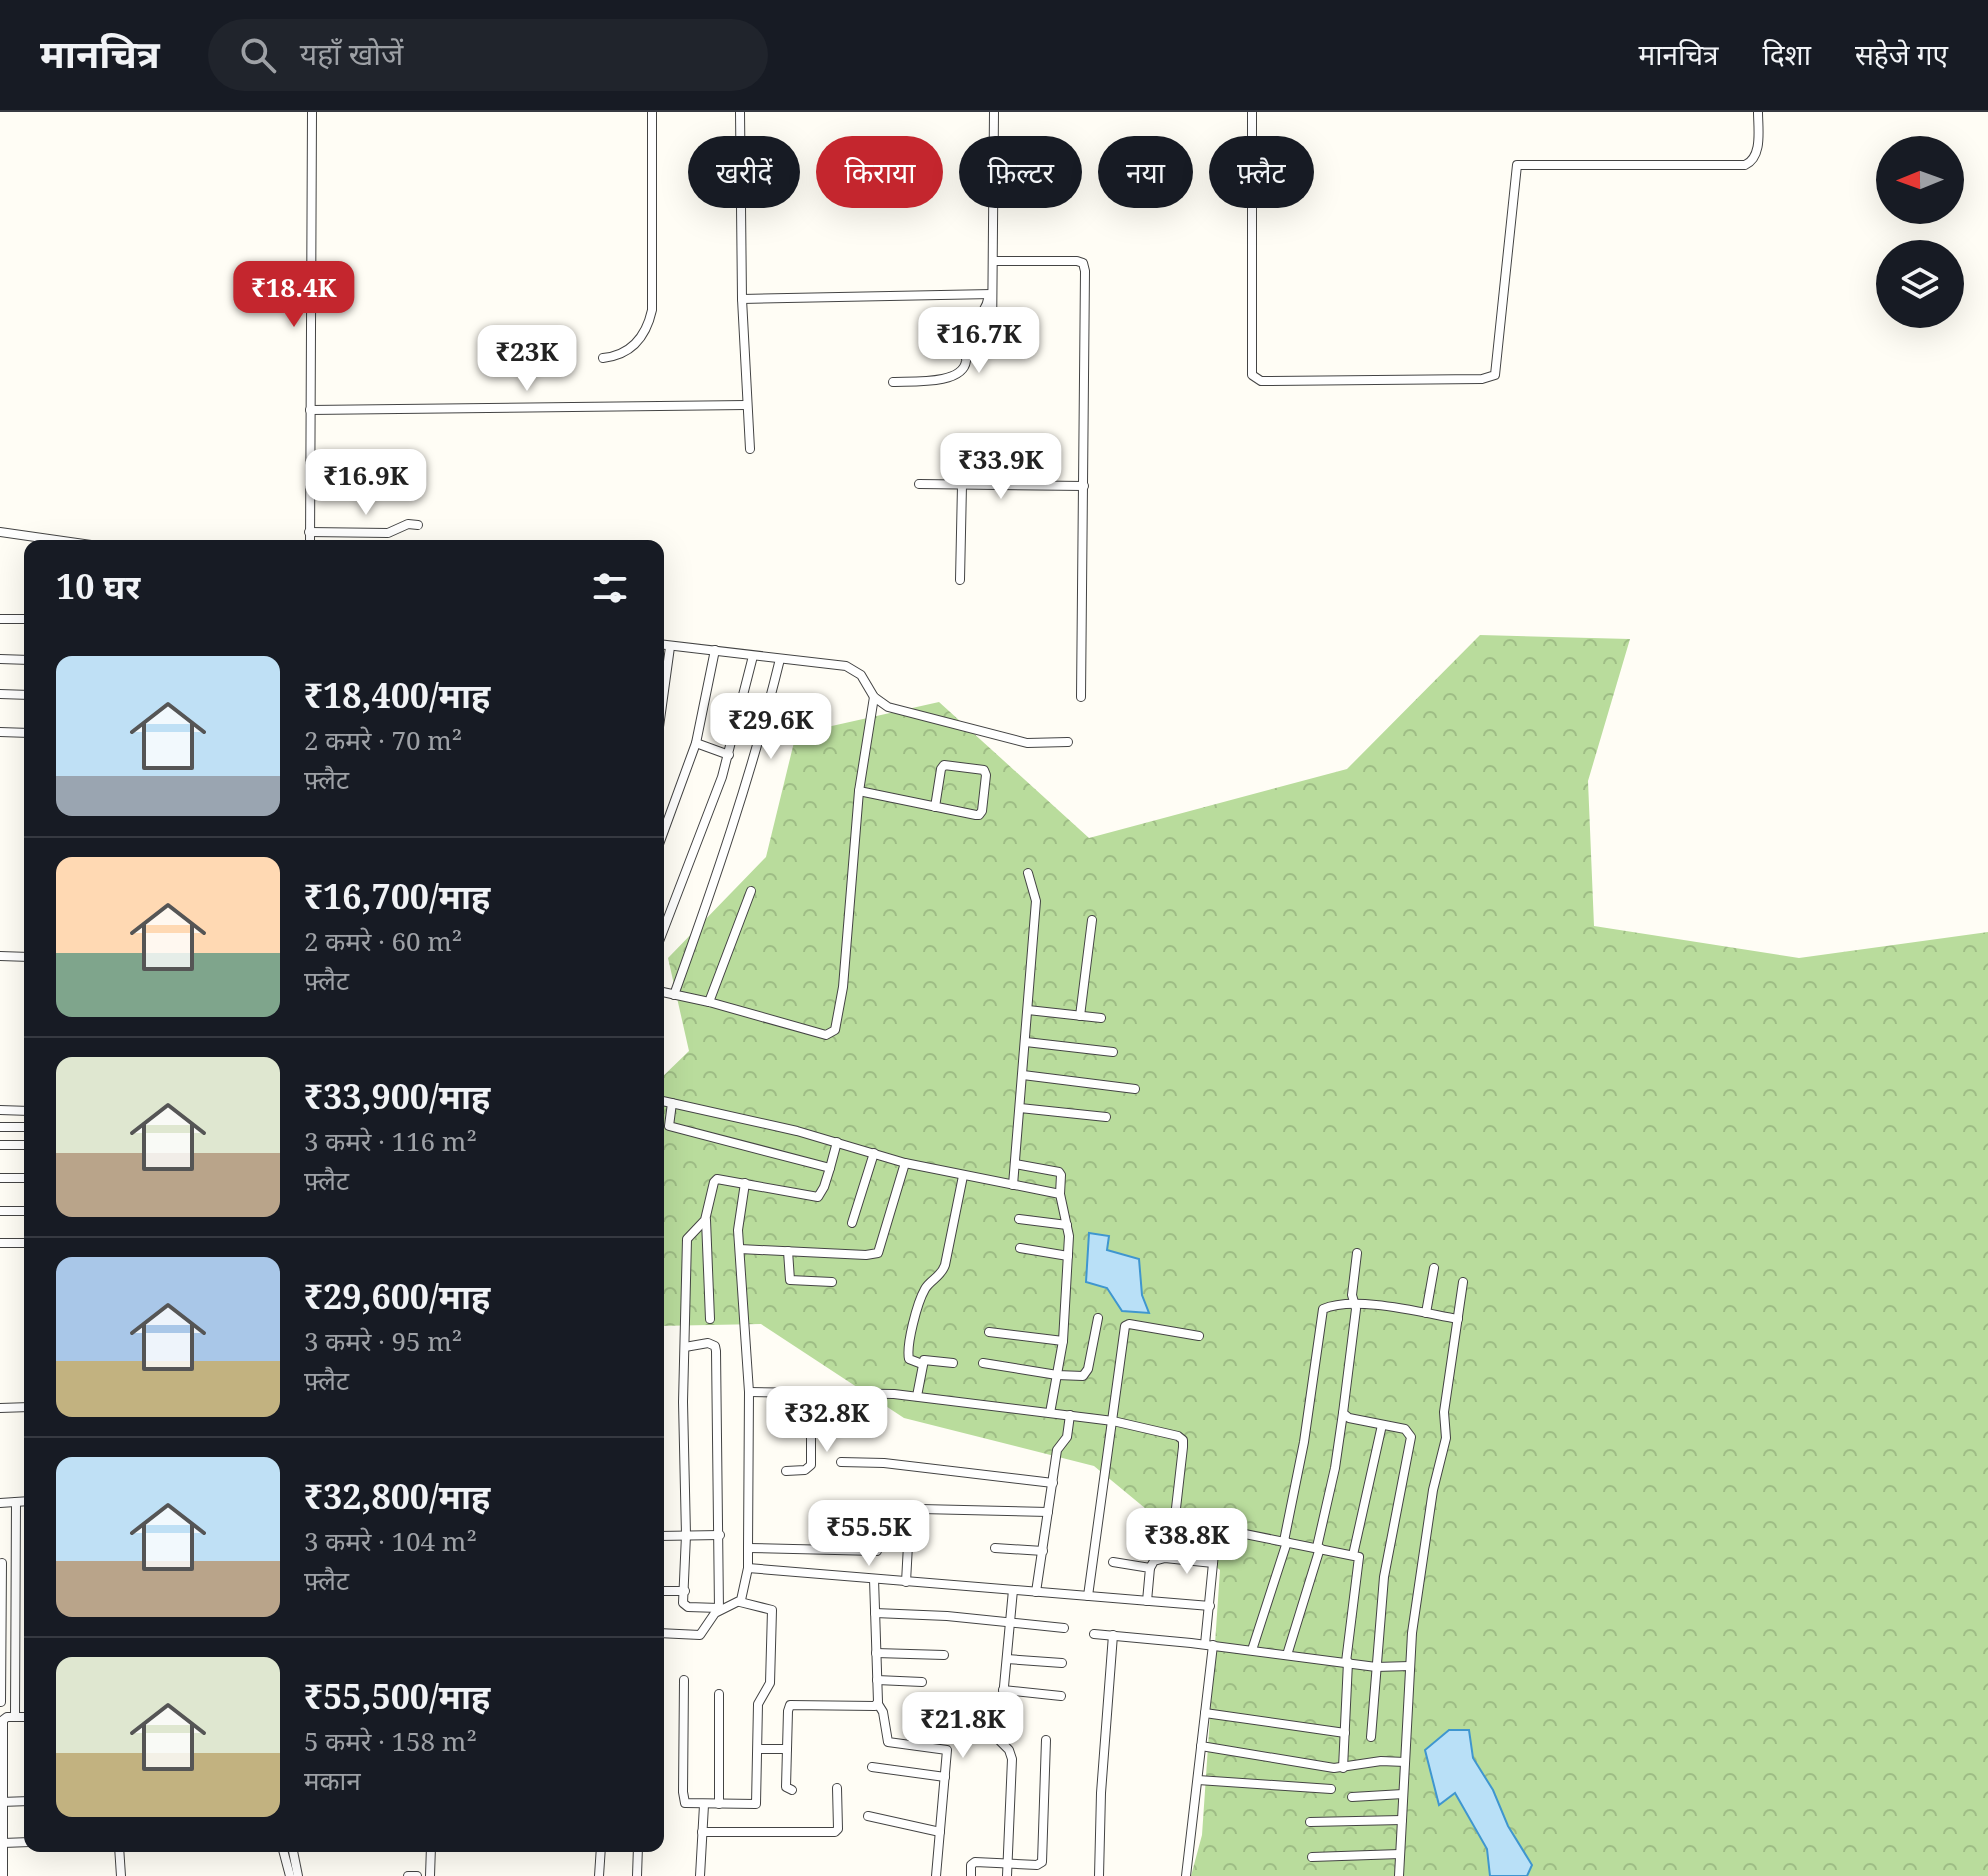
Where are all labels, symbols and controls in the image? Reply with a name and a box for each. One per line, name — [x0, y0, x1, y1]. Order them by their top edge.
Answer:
search box — [208, 19, 768, 91]
text: मानचित्र — [40, 27, 160, 79]
icon: search — [236, 33, 280, 77]
text: यहाँ खोजें — [300, 33, 403, 74]
text: मानचित्र — [1638, 35, 1718, 73]
text: दिशा — [1762, 35, 1811, 73]
text: सहेजे गए — [1855, 35, 1948, 73]
chip: खरीदें — [688, 136, 800, 208]
chip: किराया — [816, 136, 943, 208]
chip: फ़िल्टर — [959, 136, 1082, 208]
chip: नया — [1098, 136, 1193, 208]
chip: फ़्लैट — [1209, 136, 1314, 208]
north arrow — [1876, 136, 1964, 224]
map controls — [1876, 136, 1964, 328]
button: layers — [1876, 240, 1964, 328]
pin: ₹18.4K — [229, 261, 359, 329]
text: ₹18.4K — [251, 269, 337, 305]
pin: ₹16.7K — [914, 307, 1044, 375]
text: ₹16.7K — [936, 315, 1022, 351]
pin: ₹23K — [480, 325, 574, 393]
text: ₹23K — [496, 333, 559, 369]
pin: ₹33.9K — [936, 433, 1066, 501]
text: ₹33.9K — [958, 441, 1044, 477]
pin: ₹16.9K — [301, 449, 431, 517]
text: ₹16.9K — [323, 457, 409, 493]
text: 10 घर — [56, 563, 140, 609]
icon: filters — [588, 566, 632, 610]
text: ₹18,400/माह — [304, 672, 490, 718]
icon: home — [120, 688, 216, 784]
pin: ₹29.6K — [706, 693, 836, 761]
text: ₹29.6K — [728, 701, 814, 737]
text: 2 कमरे · 70 m² — [304, 722, 462, 758]
text: फ़्लैट — [304, 761, 349, 797]
text: ₹16,700/माह — [304, 873, 490, 919]
icon: home — [120, 889, 216, 985]
text: 2 कमरे · 60 m² — [304, 923, 462, 959]
text: फ़्लैट — [304, 962, 349, 998]
text: ₹33,900/माह — [304, 1073, 490, 1119]
icon: home — [120, 1089, 216, 1185]
text: 3 कमरे · 116 m² — [304, 1123, 477, 1159]
text: फ़्लैट — [304, 1162, 349, 1198]
text: ₹29,600/माह — [304, 1273, 490, 1319]
icon: home — [120, 1289, 216, 1385]
text: 3 कमरे · 95 m² — [304, 1323, 462, 1359]
text: फ़्लैट — [304, 1362, 349, 1398]
pin: ₹32.8K — [762, 1386, 892, 1454]
text: ₹32.8K — [784, 1394, 870, 1430]
text: ₹32,800/माह — [304, 1473, 490, 1519]
icon: home — [120, 1489, 216, 1585]
pin: ₹55.5K — [804, 1500, 934, 1568]
text: ₹55.5K — [826, 1508, 912, 1544]
pin: ₹38.8K — [1122, 1508, 1252, 1576]
text: ₹38.8K — [1144, 1516, 1230, 1552]
text: 3 कमरे · 104 m² — [304, 1523, 477, 1559]
text: फ़्लैट — [304, 1562, 349, 1598]
text: ₹55,500/माह — [304, 1673, 490, 1719]
icon: home — [120, 1689, 216, 1785]
pin: ₹21.8K — [898, 1692, 1028, 1760]
text: ₹21.8K — [920, 1700, 1006, 1736]
text: 5 कमरे · 158 m² — [304, 1723, 477, 1759]
text: मकान — [304, 1762, 361, 1798]

